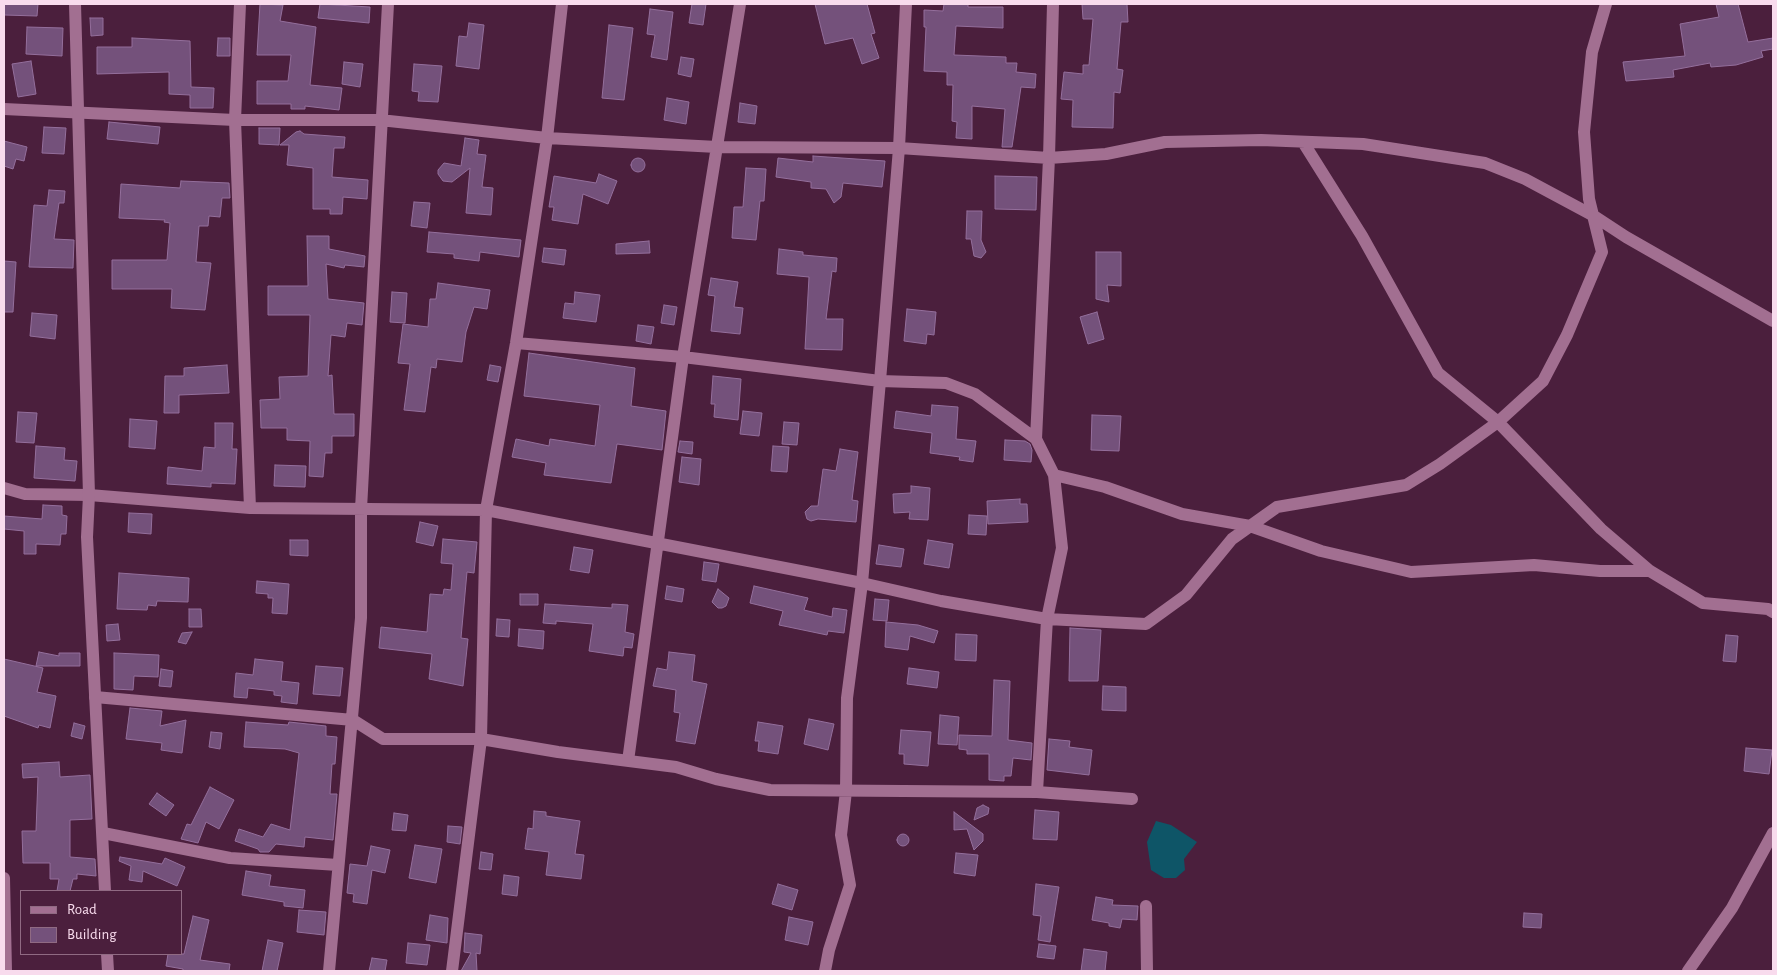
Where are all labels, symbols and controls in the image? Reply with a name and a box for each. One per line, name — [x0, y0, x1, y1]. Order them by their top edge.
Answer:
legend — [20, 890, 182, 955]
text: Road — [67, 902, 97, 917]
text: Building — [67, 927, 117, 942]

